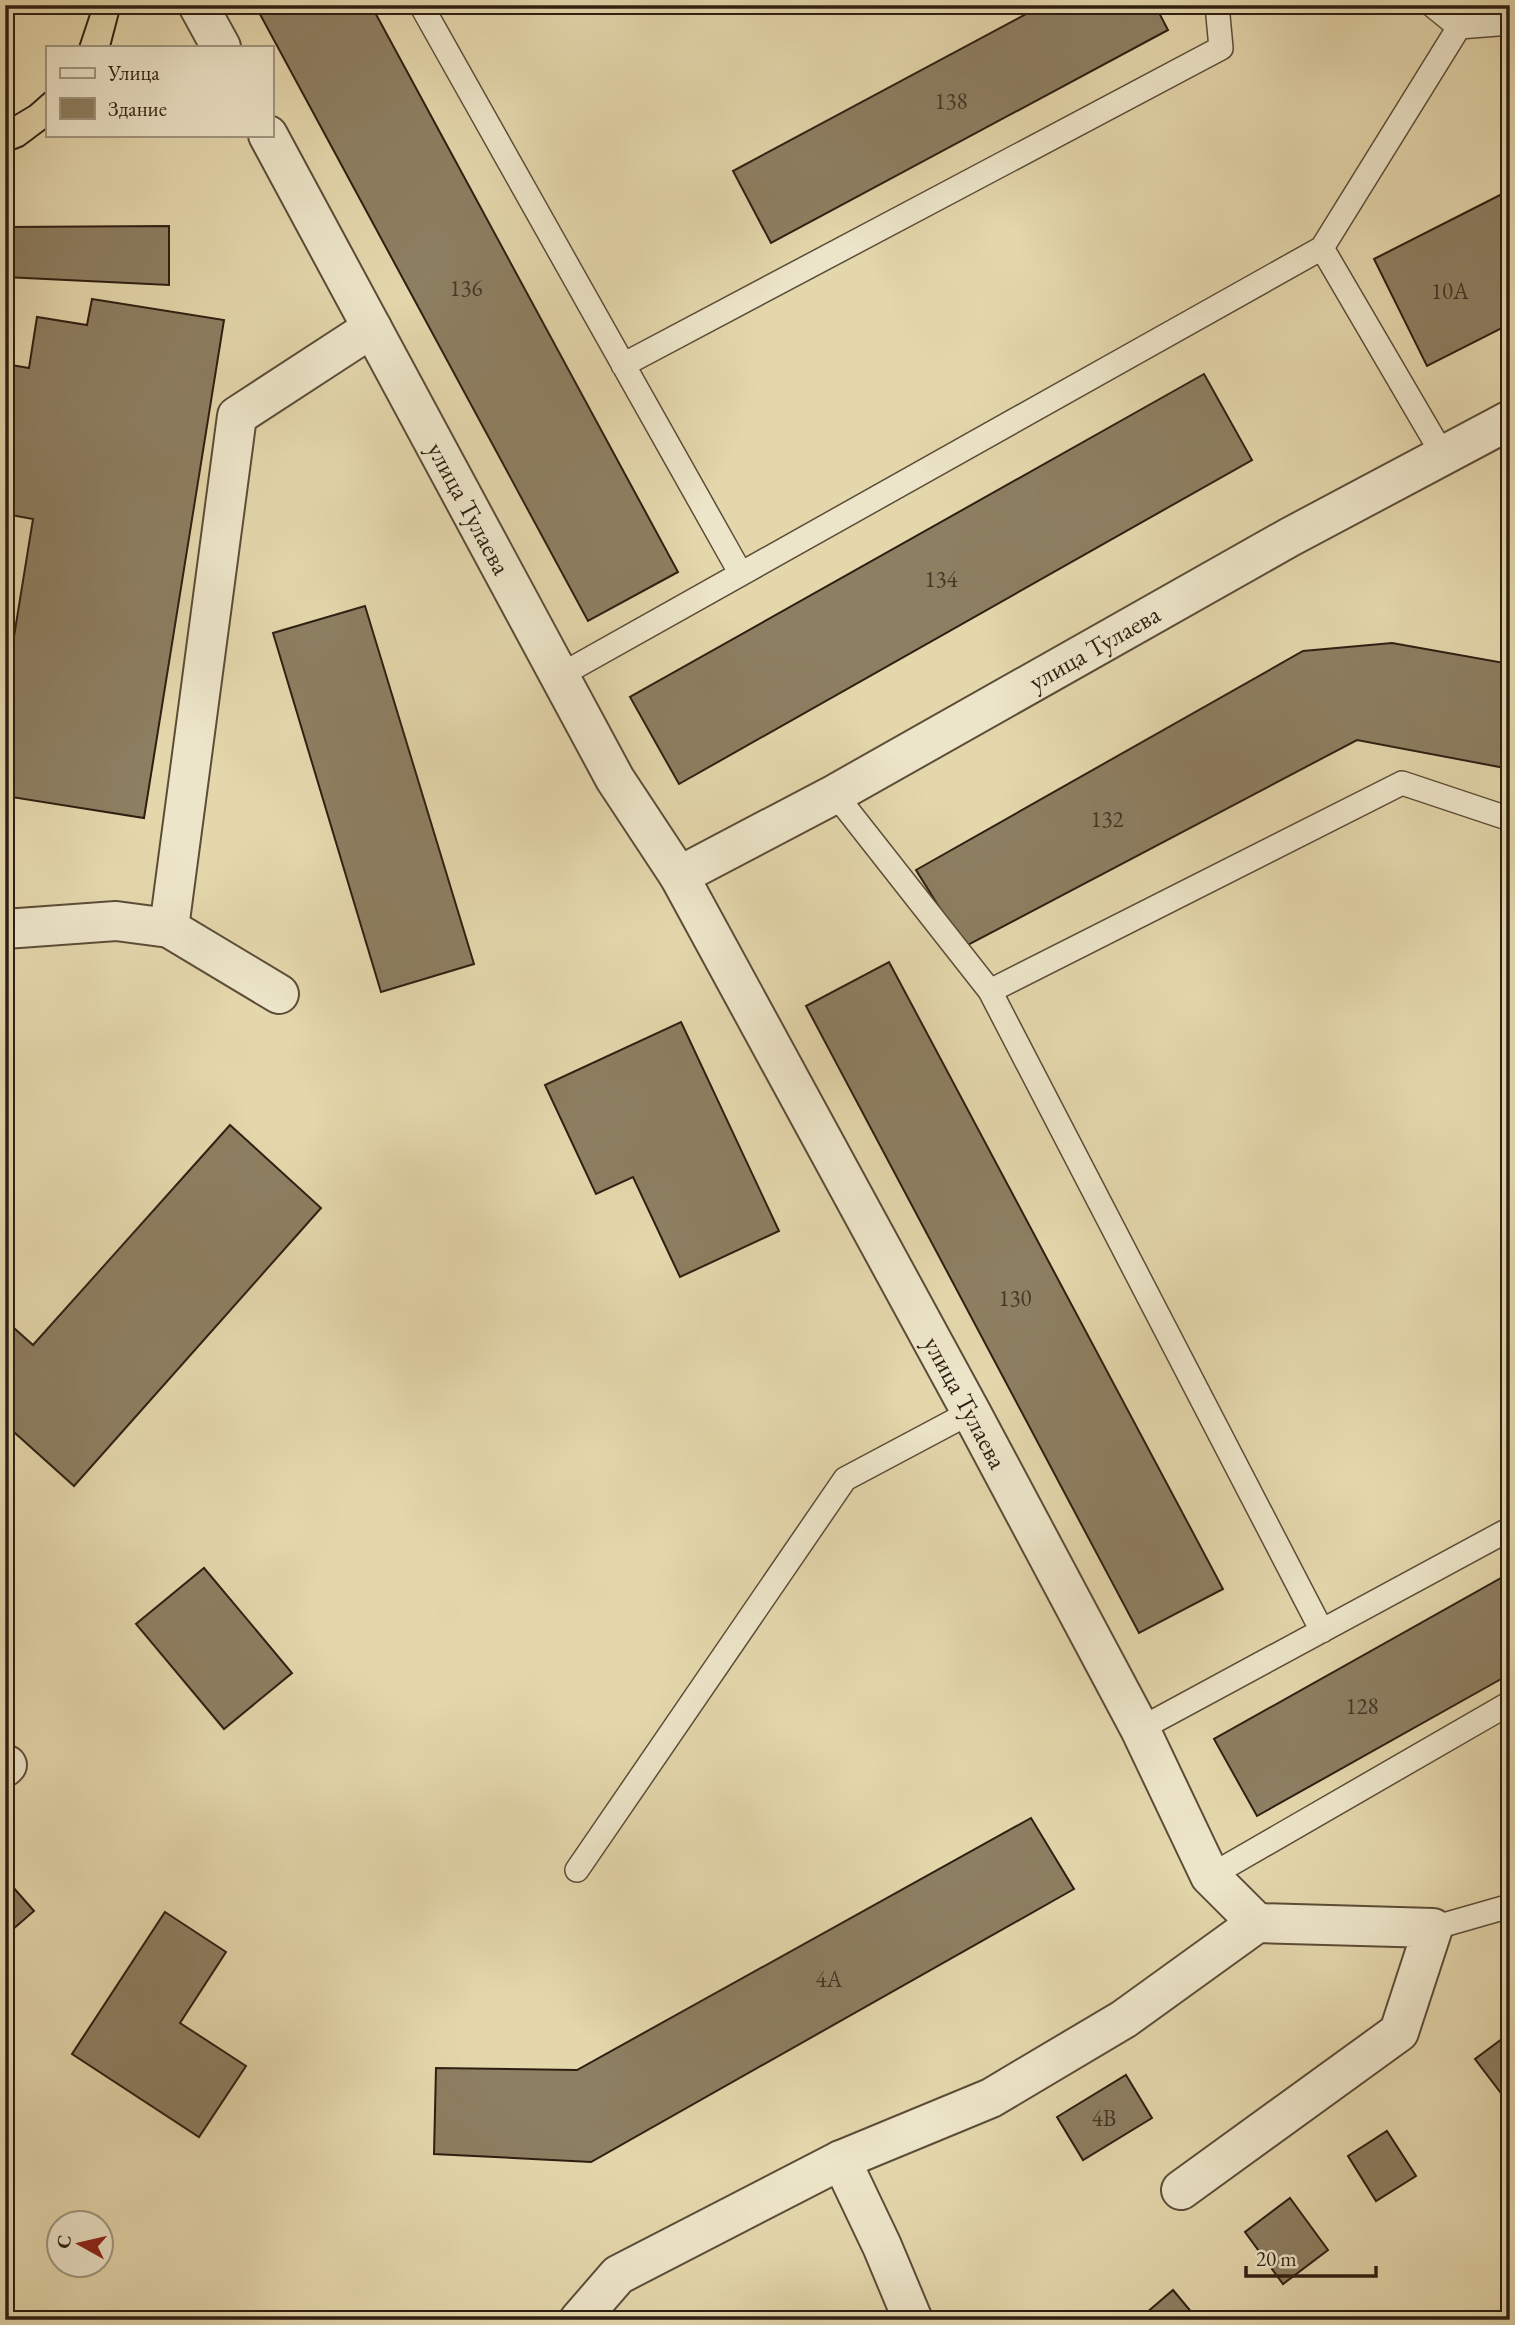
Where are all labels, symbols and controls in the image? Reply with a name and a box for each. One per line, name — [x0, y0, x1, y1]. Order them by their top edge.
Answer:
legend — [46, 46, 273, 136]
text: Улица — [107, 59, 160, 86]
house number: 138 — [934, 86, 968, 116]
text: Здание — [108, 95, 167, 122]
house number: 136 — [449, 273, 483, 303]
house number: 10А — [1431, 276, 1470, 306]
street label: улица Тулаева — [420, 436, 519, 581]
house number: 134 — [924, 564, 959, 594]
street label: улица Тулаева — [1022, 597, 1167, 698]
house number: 132 — [1090, 804, 1124, 834]
house number: 130 — [998, 1283, 1032, 1313]
street label: улица Тулаева — [916, 1330, 1015, 1475]
house number: 128 — [1345, 1691, 1379, 1721]
house number: 4А — [816, 1964, 844, 1994]
house number: 4В — [1092, 2103, 1116, 2133]
north arrow — [46, 2210, 116, 2280]
text: С — [50, 2233, 77, 2250]
scale bar — [1246, 2234, 1375, 2278]
text: 20 m — [1256, 2245, 1297, 2272]

